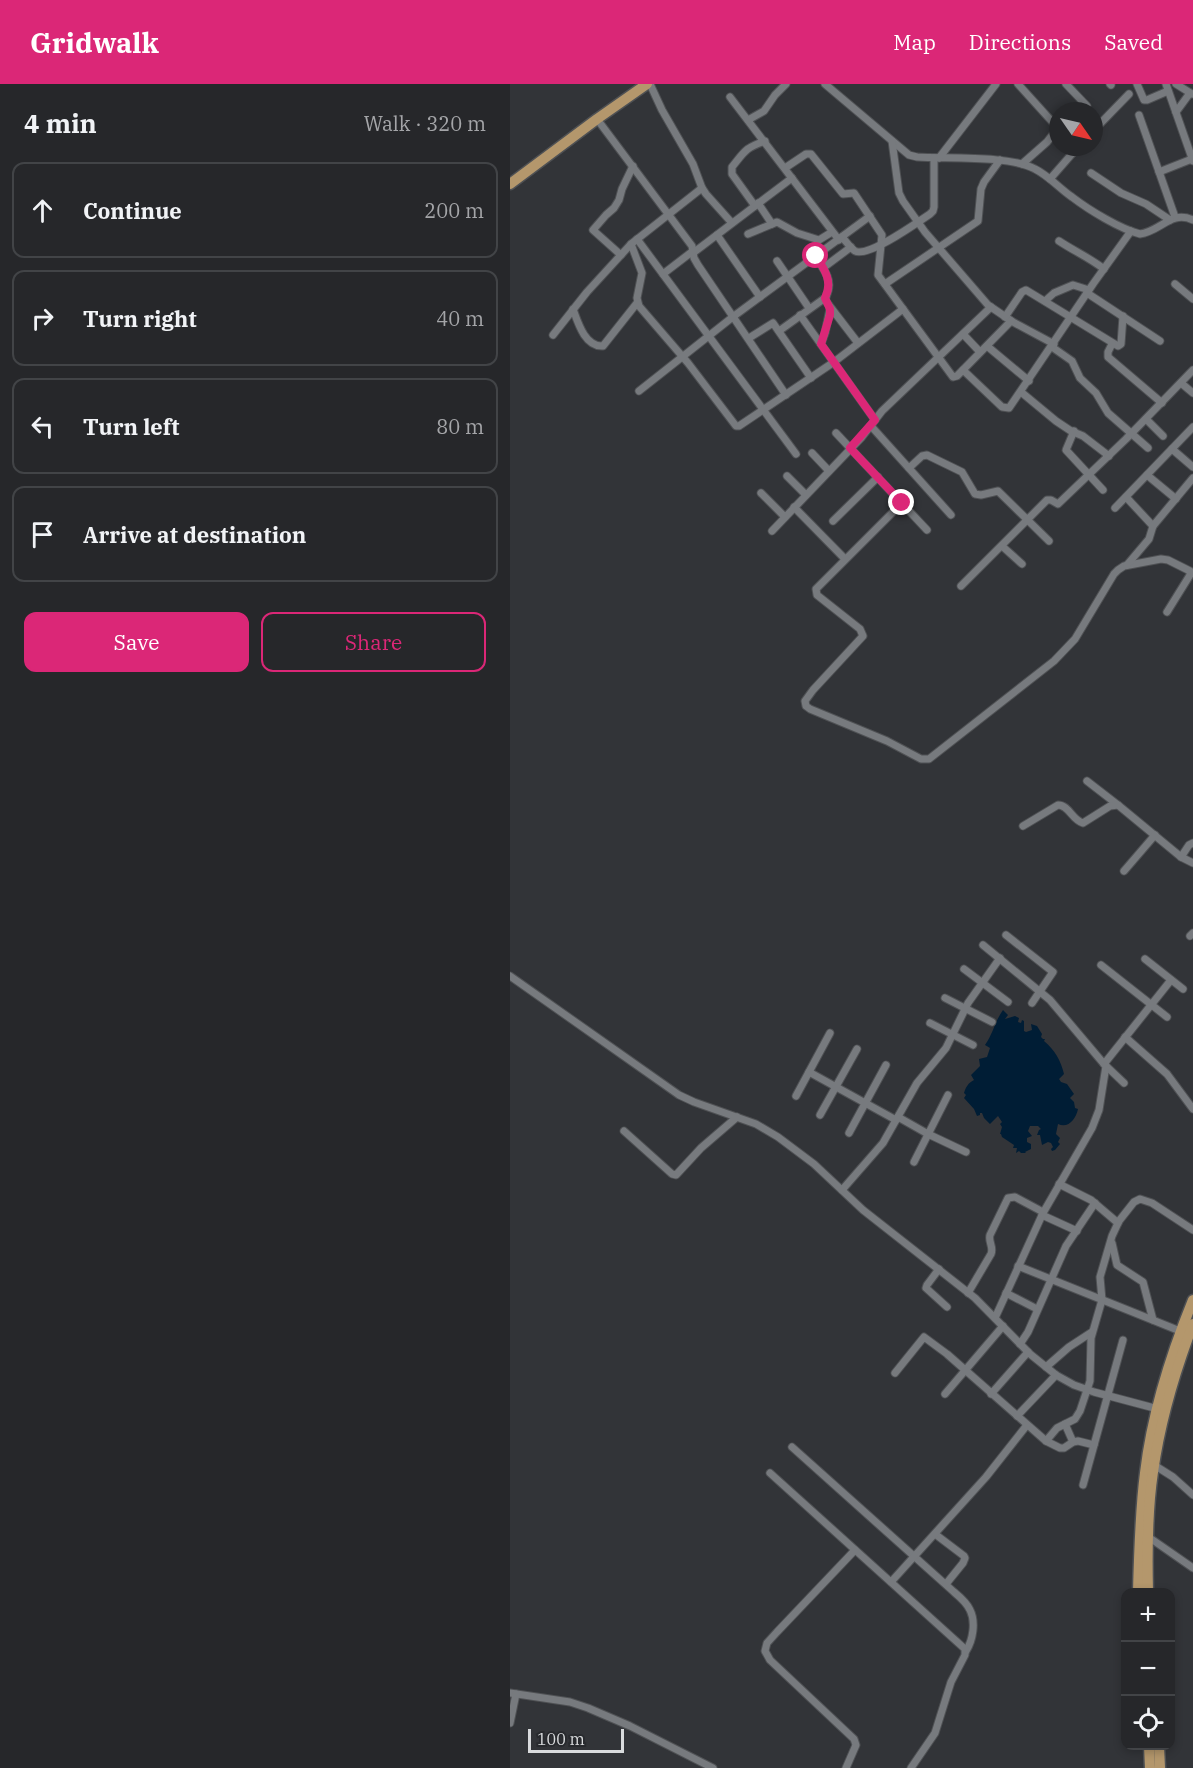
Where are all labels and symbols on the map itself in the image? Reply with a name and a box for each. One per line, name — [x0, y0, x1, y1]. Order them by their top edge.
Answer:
north arrow — [1049, 102, 1103, 156]
route start — [802, 242, 828, 268]
route end — [888, 489, 914, 515]
scale bar — [528, 1726, 624, 1754]

